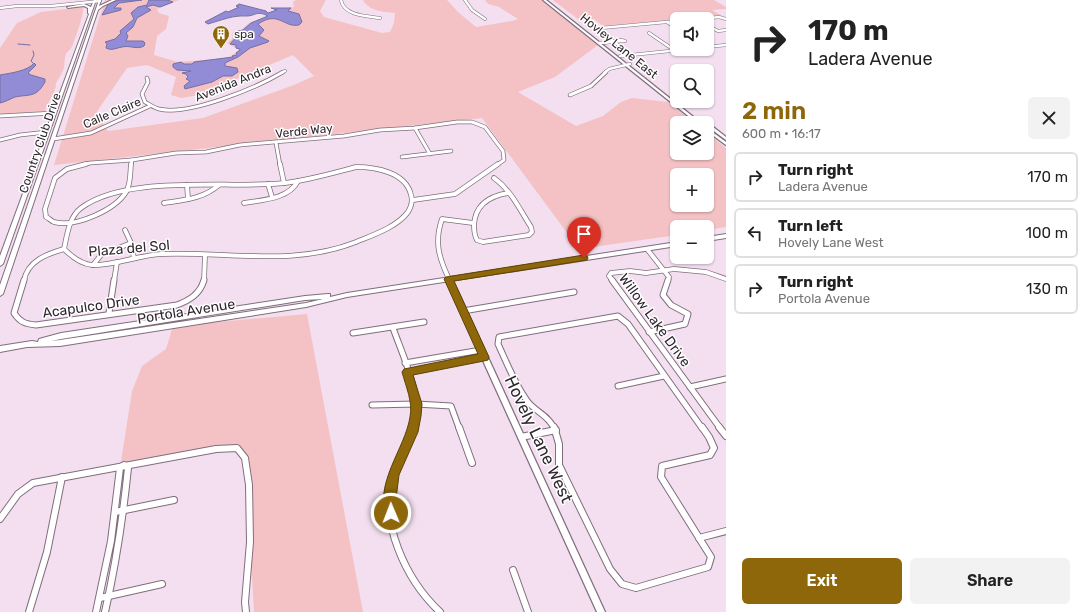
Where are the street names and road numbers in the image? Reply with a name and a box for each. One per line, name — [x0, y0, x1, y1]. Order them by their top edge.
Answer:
street label: Hovley Lane East — [577, 10, 661, 82]
street label: Avenida Andra — [193, 61, 273, 105]
street label: Country Club Drive — [16, 91, 64, 195]
street label: Calle Claire — [81, 94, 143, 132]
street label: Verde Way — [275, 121, 334, 141]
street label: Plaza del Sol — [88, 236, 170, 261]
street label: Willow Lake Drive — [615, 270, 694, 370]
street label: Acapulco Drive — [41, 291, 141, 322]
street label: Portola Avenue — [136, 295, 236, 328]
street label: Hovely Lane West — [501, 372, 577, 506]

